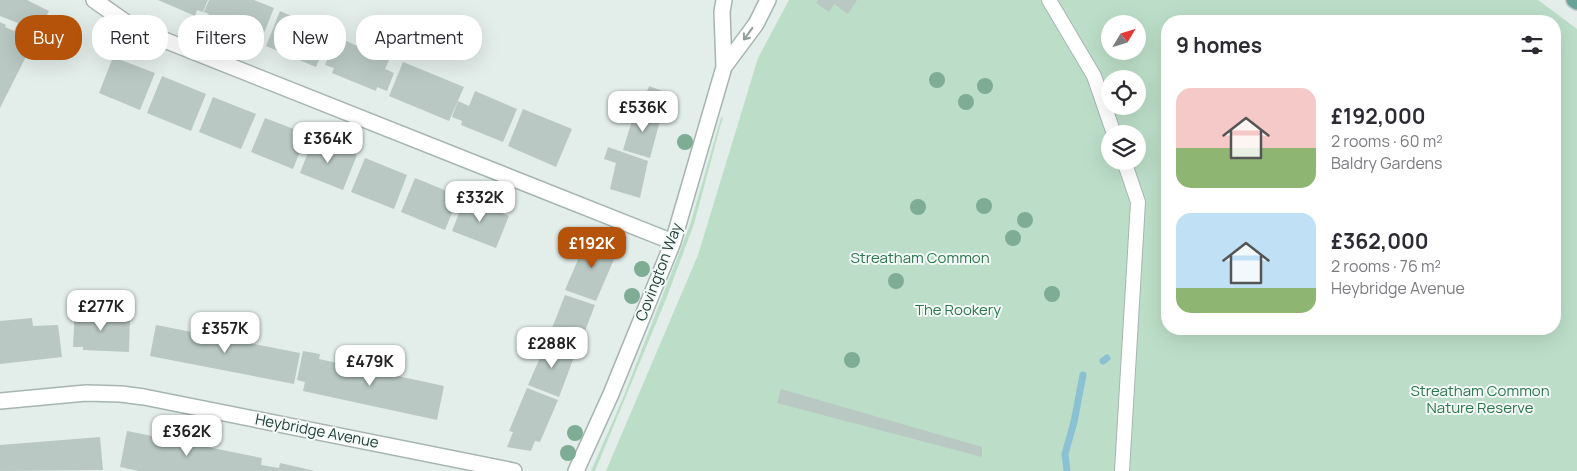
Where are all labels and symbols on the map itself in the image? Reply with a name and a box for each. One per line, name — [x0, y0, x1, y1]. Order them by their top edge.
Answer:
north arrow — [1101, 15, 1146, 60]
one-way arrow — [743, 27, 753, 41]
pin: £536K — [608, 90, 678, 133]
pin: £364K — [293, 121, 363, 164]
pin: £332K — [445, 180, 515, 223]
street label: Covington Way — [630, 219, 687, 324]
pin: £192K — [557, 226, 627, 269]
park label: Streatham Common — [850, 247, 990, 268]
pin: £277K — [66, 290, 136, 332]
park label: The Rookery — [915, 299, 1001, 320]
pin: £357K — [190, 312, 260, 354]
pin: £288K — [517, 326, 587, 369]
pin: £479K — [335, 344, 405, 387]
park label: Streatham Common Nature Reserve — [1410, 380, 1550, 418]
street label: Heybridge Avenue — [254, 408, 381, 453]
pin: £362K — [152, 414, 222, 457]

